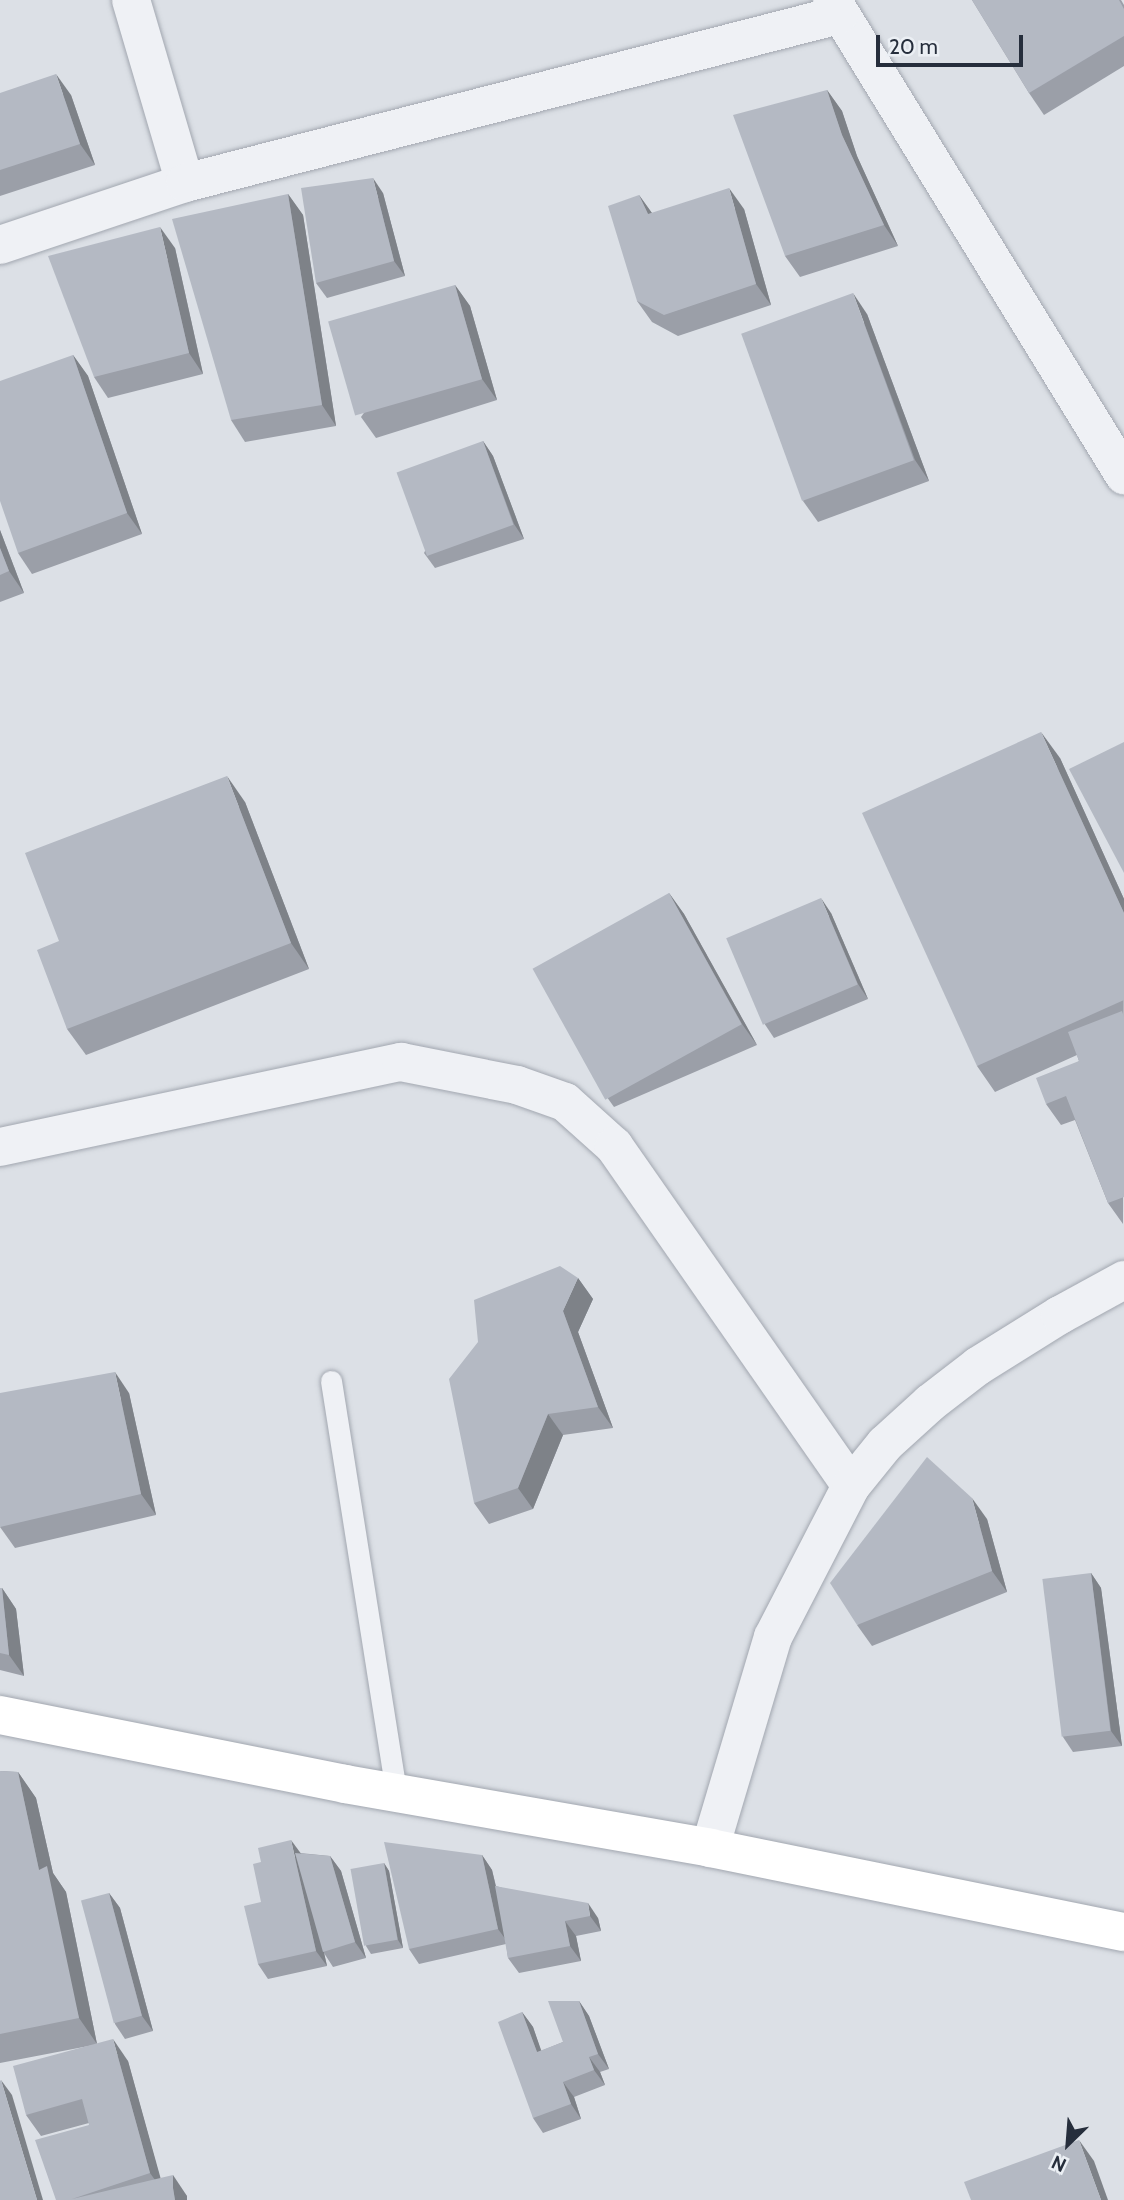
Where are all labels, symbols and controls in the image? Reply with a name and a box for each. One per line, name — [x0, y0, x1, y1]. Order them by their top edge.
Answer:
scale bar — [879, 21, 1026, 65]
text: 20 m — [889, 34, 938, 59]
north arrow — [1033, 2109, 1103, 2179]
text: N — [1048, 2150, 1070, 2177]

